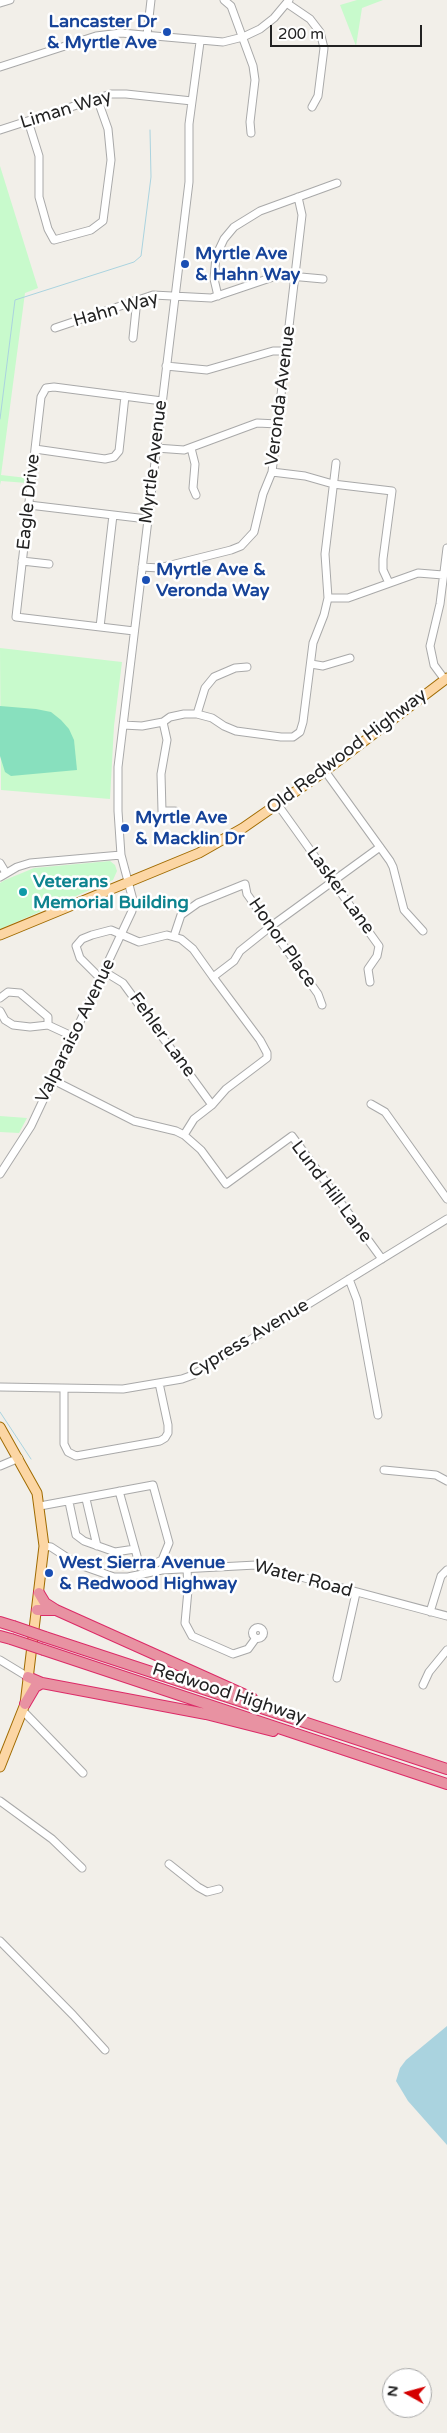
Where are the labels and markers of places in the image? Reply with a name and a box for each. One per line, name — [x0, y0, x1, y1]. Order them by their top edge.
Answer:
place label: Lancaster Dr & Myrtle Ave — [47, 11, 157, 54]
marker: Lancaster Dr & Myrtle Ave — [161, 26, 173, 38]
place label: Myrtle Ave & Hahn Way — [195, 243, 300, 286]
marker: Myrtle Ave & Hahn Way — [179, 258, 191, 270]
place label: Myrtle Ave & Veronda Way — [156, 559, 269, 602]
marker: Myrtle Ave & Veronda Way — [140, 574, 152, 586]
place label: Myrtle Ave & Macklin Dr — [135, 807, 245, 850]
marker: Myrtle Ave & Macklin Dr — [119, 822, 131, 834]
place label: Veterans Memorial Building — [33, 871, 189, 914]
marker: Veterans Memorial Building — [17, 886, 29, 898]
place label: West Sierra Avenue & Redwood Highway — [59, 1552, 237, 1595]
marker: West Sierra Avenue & Redwood Highway — [43, 1567, 55, 1579]

